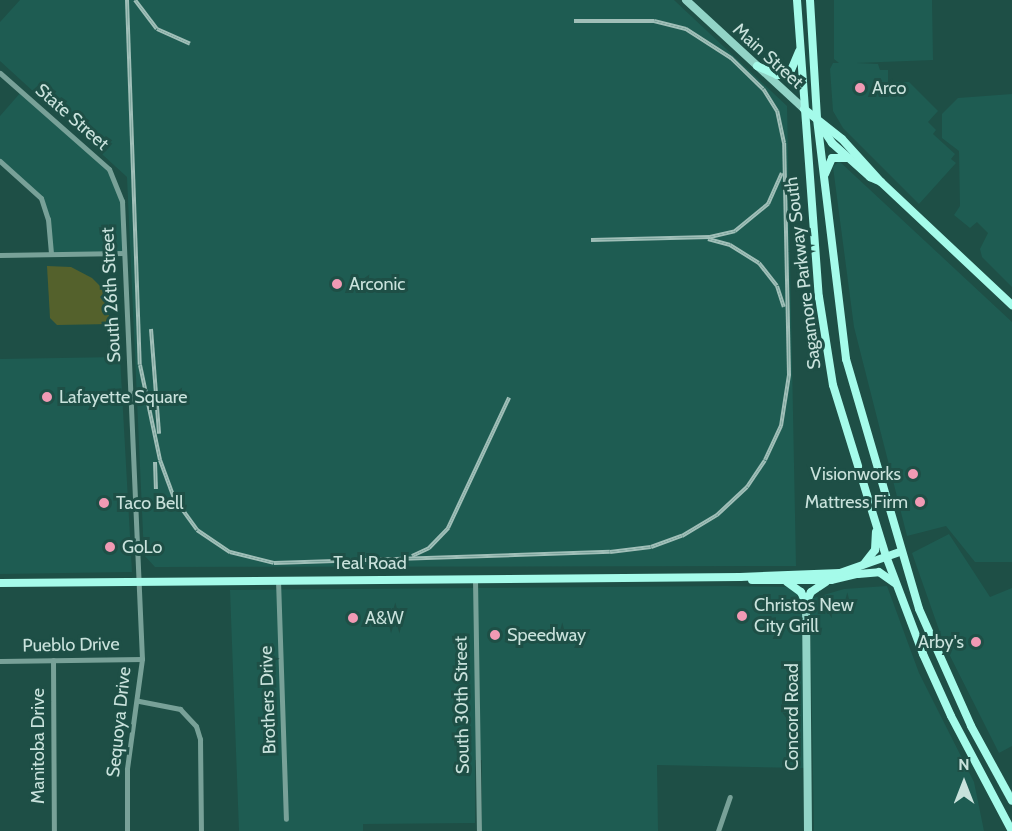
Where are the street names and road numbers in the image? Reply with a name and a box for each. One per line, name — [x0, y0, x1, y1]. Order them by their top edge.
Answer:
street label: Main Street — [728, 19, 808, 93]
street label: State Street — [31, 79, 113, 155]
street label: Sagamore Parkway South — [780, 176, 826, 370]
street label: South 26th Street — [97, 227, 125, 363]
street label: Teal Road — [333, 552, 407, 574]
street label: Pueblo Drive — [22, 633, 120, 657]
street label: South 30th Street — [450, 636, 474, 774]
street label: Brothers Drive — [255, 645, 281, 755]
street label: Concord Road — [781, 663, 803, 771]
street label: Sequoya Drive — [102, 666, 136, 778]
street label: Manitoba Drive — [27, 688, 49, 804]

